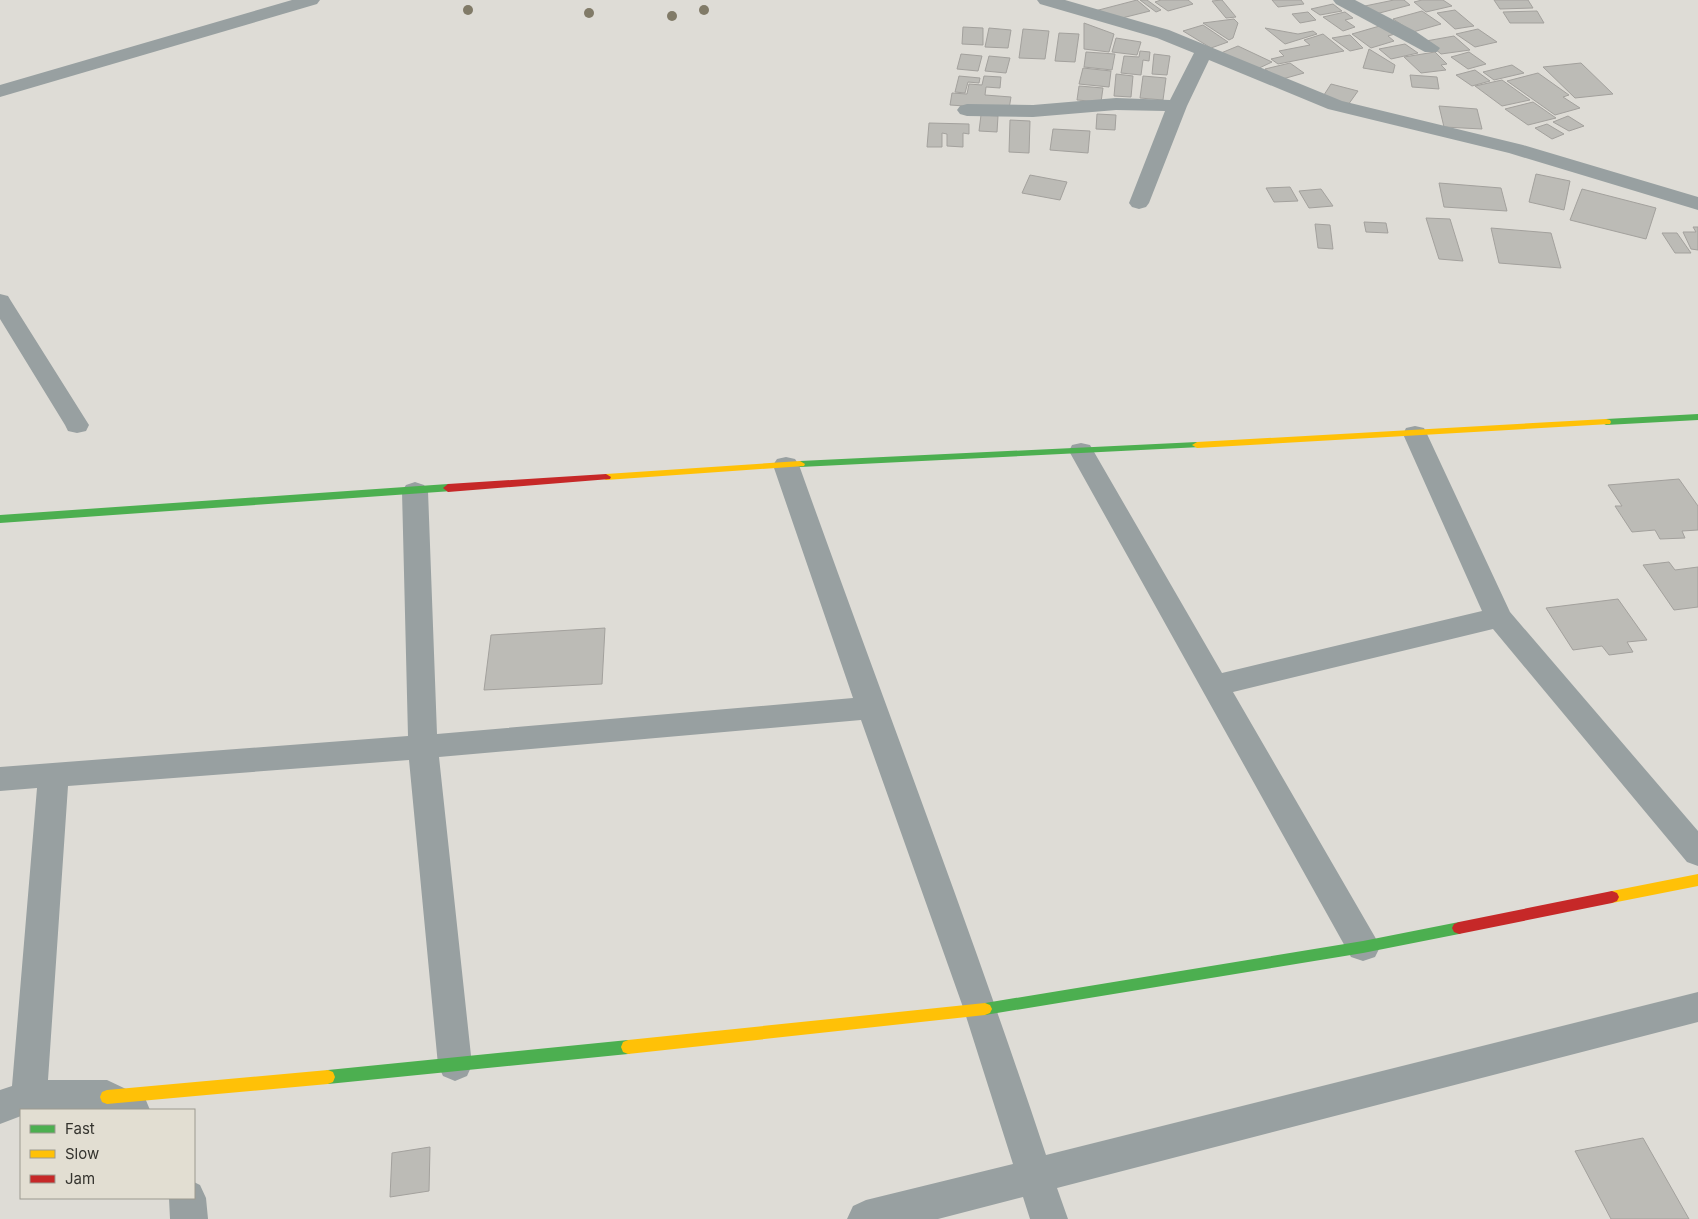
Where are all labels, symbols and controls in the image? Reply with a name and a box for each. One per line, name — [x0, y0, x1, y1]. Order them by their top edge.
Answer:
legend — [20, 1109, 195, 1199]
text: Fast — [65, 1119, 95, 1138]
text: Slow — [65, 1144, 99, 1163]
text: Jam — [65, 1169, 95, 1188]

